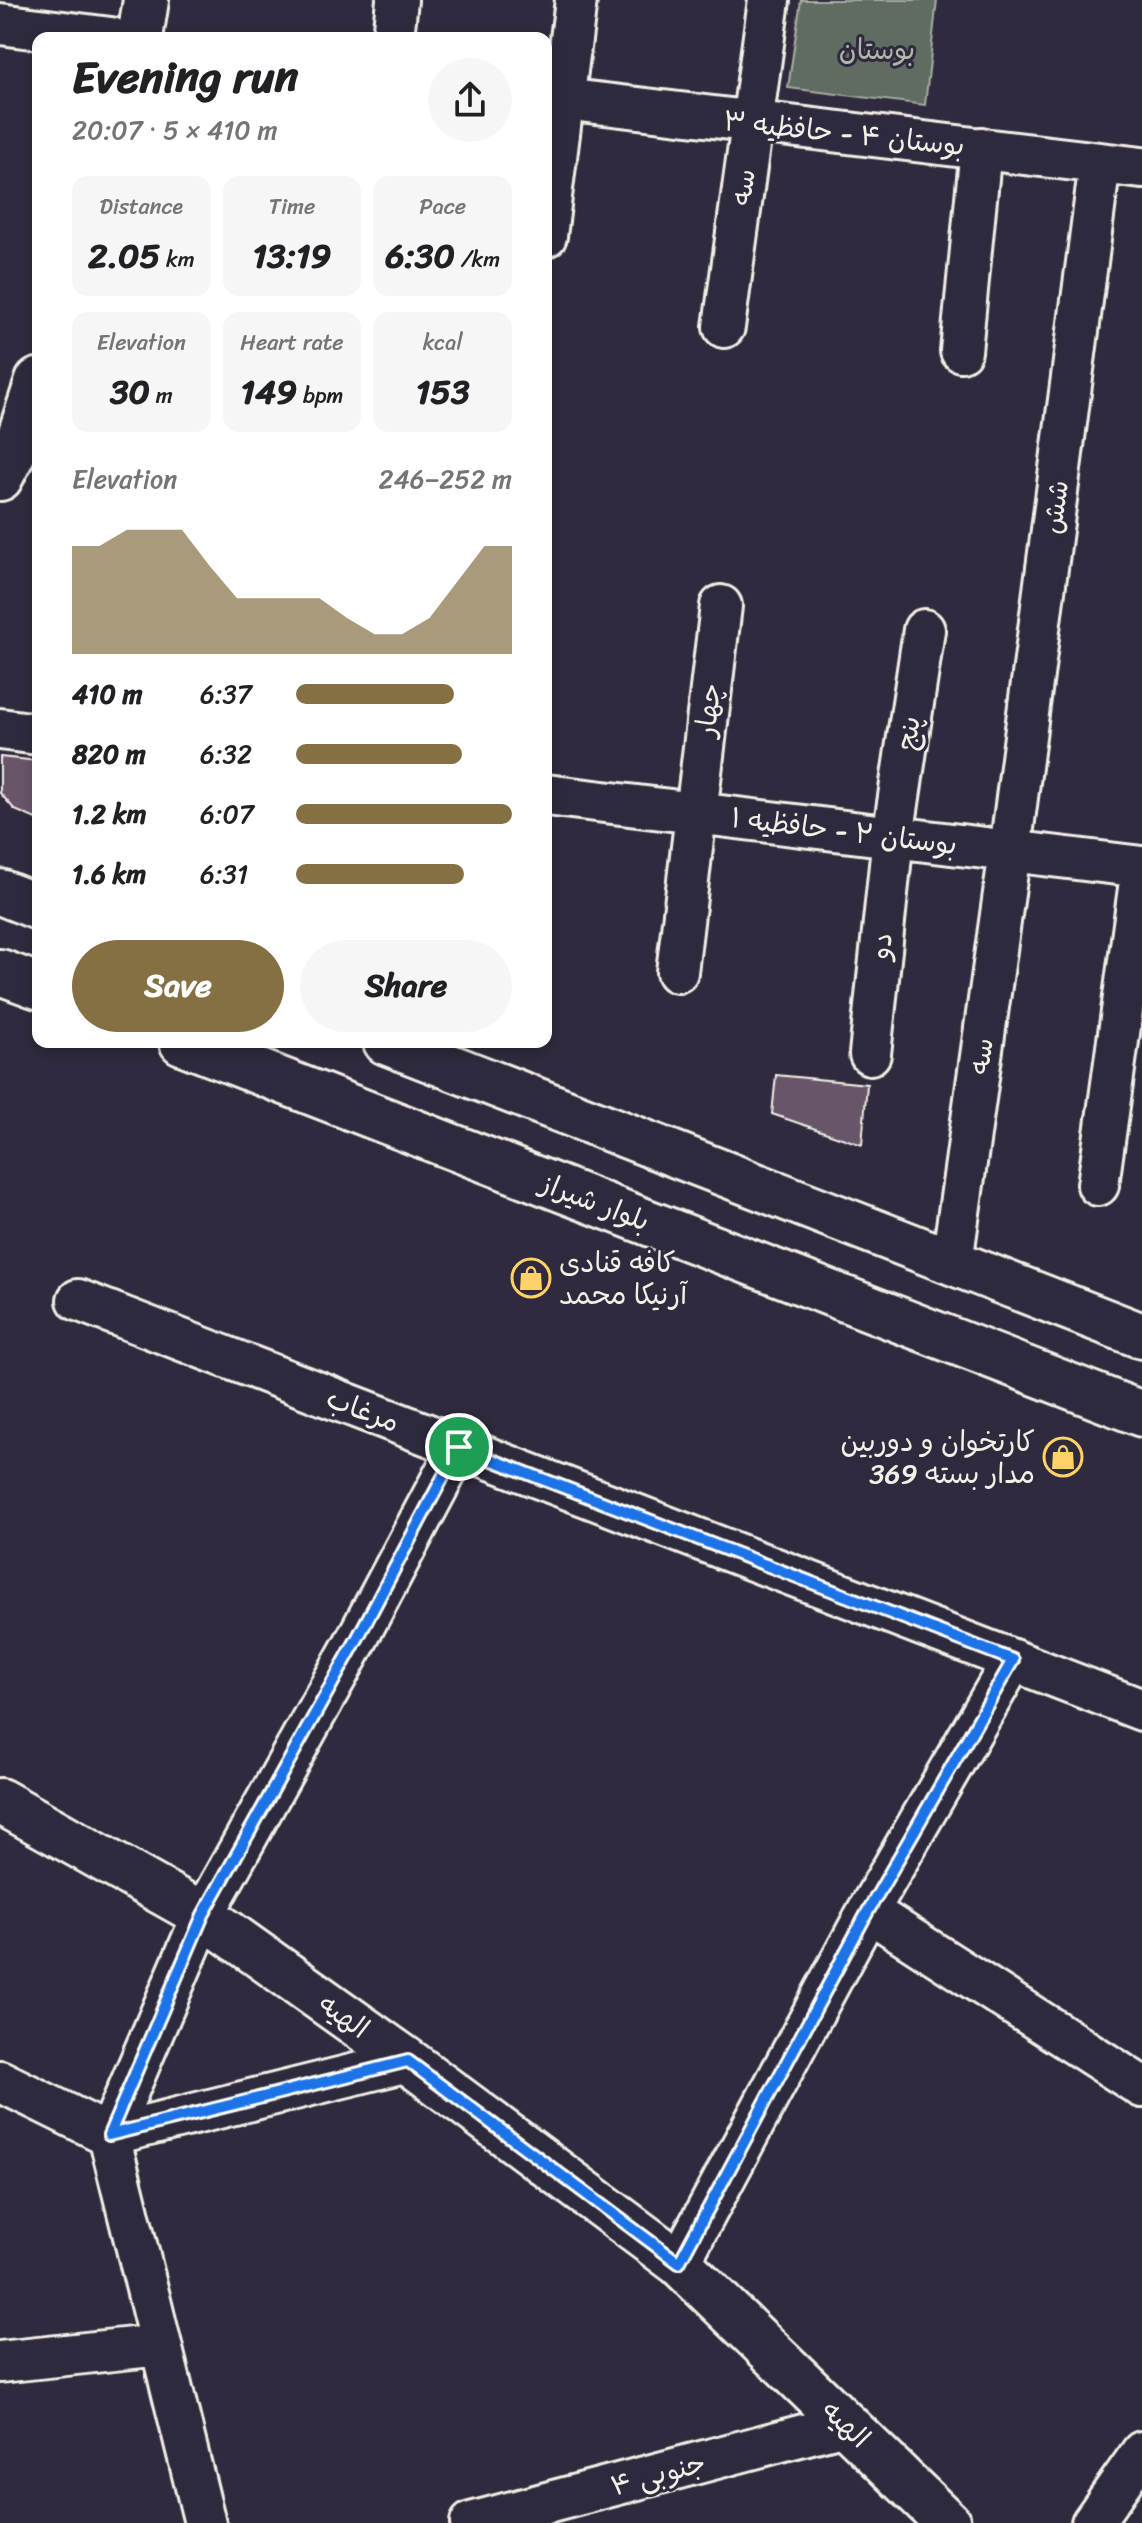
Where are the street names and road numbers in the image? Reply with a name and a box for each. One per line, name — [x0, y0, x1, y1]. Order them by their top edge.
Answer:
street label: بوستان ۴ - حافظیه ۳ — [721, 96, 967, 170]
street label: سه — [716, 165, 770, 209]
street label: شش — [1027, 477, 1083, 537]
street label: چهار — [680, 680, 736, 742]
street label: پنج — [881, 712, 935, 754]
street label: بوستان ۲ - حافظیه ۱ — [728, 793, 960, 869]
street label: دو — [855, 930, 907, 964]
street label: سه — [954, 1034, 1008, 1078]
street label: بلوار شیراز — [531, 1158, 657, 1245]
street label: مرغاب — [319, 1374, 407, 1446]
street label: الهیه — [308, 1980, 380, 2052]
street label: الهیه — [810, 2388, 882, 2460]
street label: ۴ جنوبی — [605, 2438, 711, 2510]

